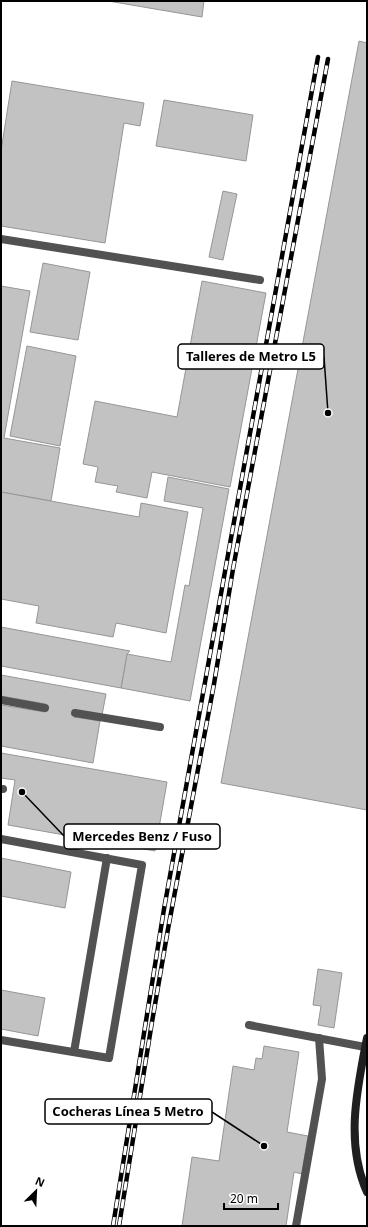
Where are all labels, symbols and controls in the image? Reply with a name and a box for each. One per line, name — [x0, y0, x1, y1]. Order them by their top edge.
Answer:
callout: Talleres de Metro L5 — [178, 344, 324, 369]
text: Talleres de Metro L5 — [186, 347, 316, 365]
callout: Mercedes Benz / Fuso — [64, 824, 220, 849]
text: Mercedes Benz / Fuso — [72, 827, 212, 845]
callout: Cocheras Línea 5 Metro — [45, 1099, 212, 1124]
text: Cocheras Línea 5 Metro — [52, 1102, 204, 1120]
north arrow — [16, 1171, 56, 1211]
text: N — [33, 1173, 47, 1190]
scale bar — [224, 1185, 278, 1211]
text: 20 m — [230, 1190, 258, 1207]

